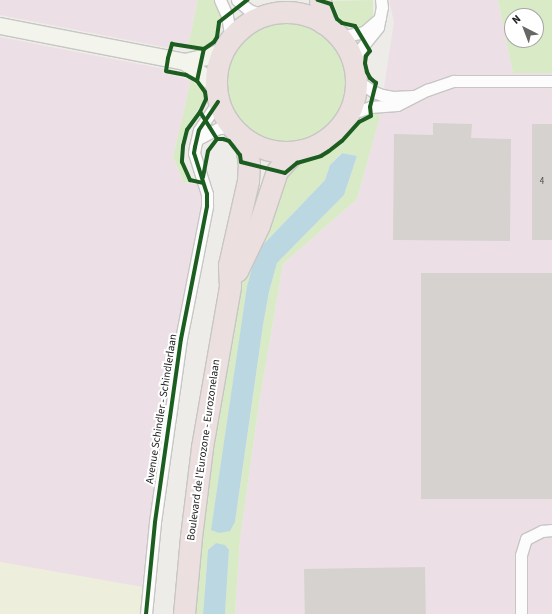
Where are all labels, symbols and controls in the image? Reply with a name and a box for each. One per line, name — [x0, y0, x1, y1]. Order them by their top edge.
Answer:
north arrow — [504, 8, 544, 48]
text: N — [509, 11, 524, 27]
house number: 4 — [540, 177, 544, 187]
street label: Avenue Schindler - Schindlerlaan — [144, 333, 180, 485]
street label: Boulevard de l'Eurozone - Eurozonelaan — [185, 358, 223, 542]

